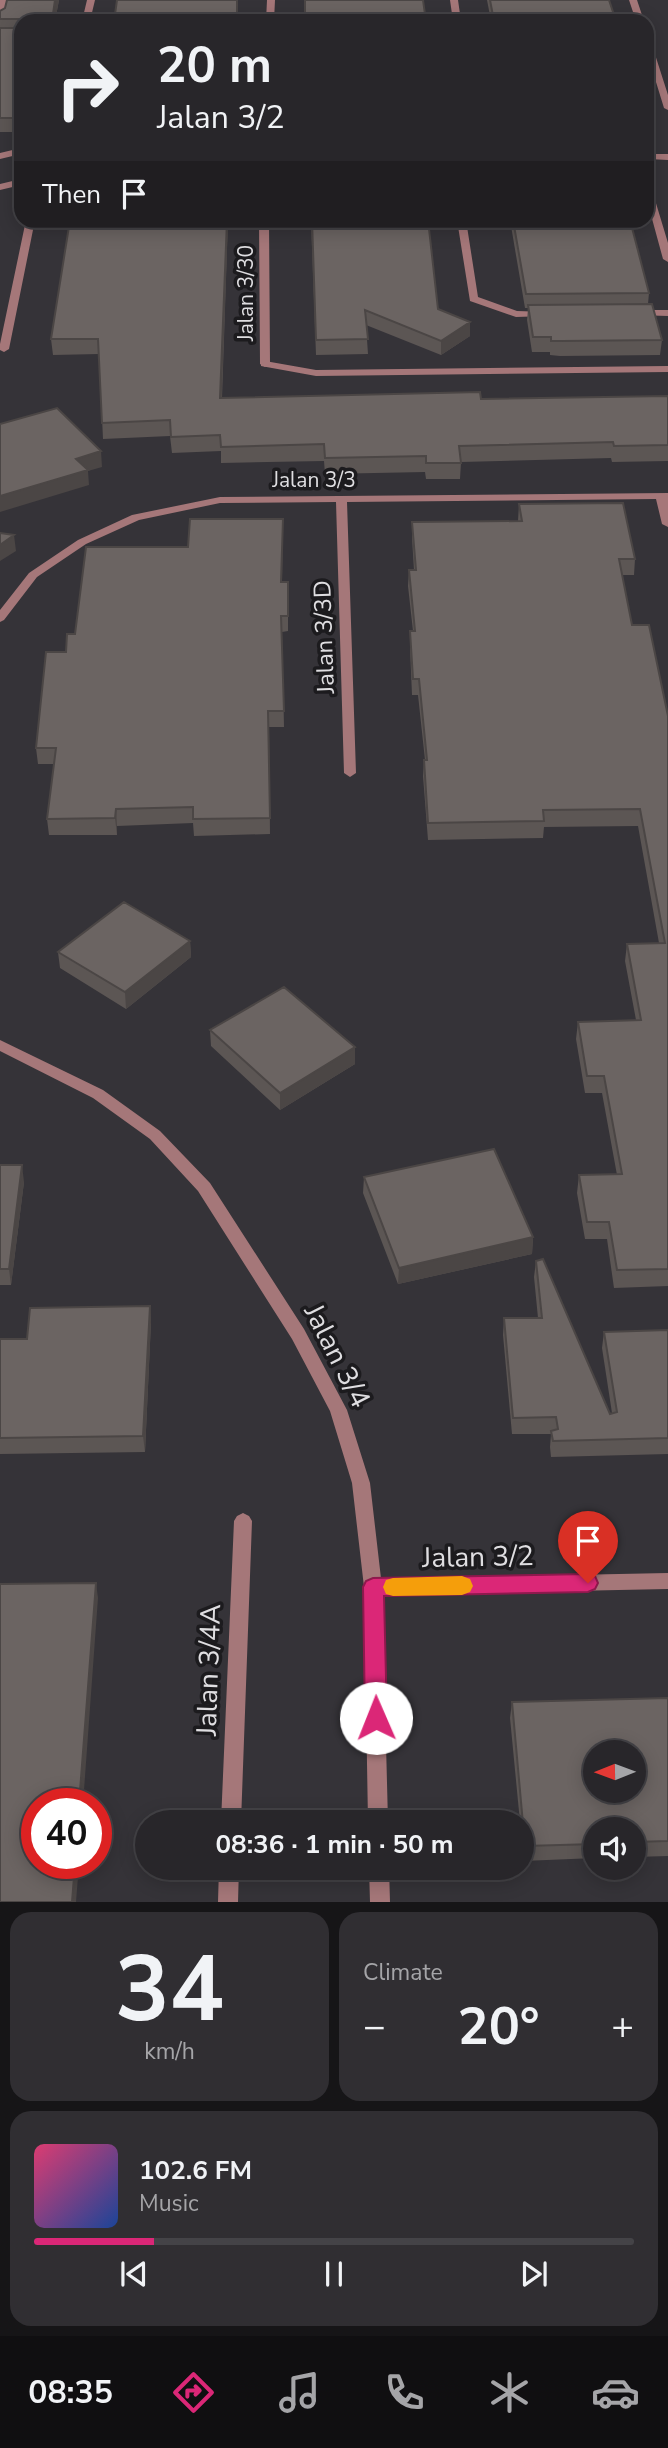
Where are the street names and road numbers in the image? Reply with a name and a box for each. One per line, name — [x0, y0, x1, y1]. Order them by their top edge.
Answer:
street label: Jalan 3/30 — [232, 245, 260, 342]
street label: Jalan 3/3 — [271, 466, 356, 494]
street label: Jalan 3/3D — [306, 580, 342, 695]
street label: Jalan 3/4 — [294, 1297, 379, 1414]
street label: Jalan 3/2 — [421, 1537, 534, 1577]
street label: Jalan 3/4A — [188, 1603, 230, 1738]

